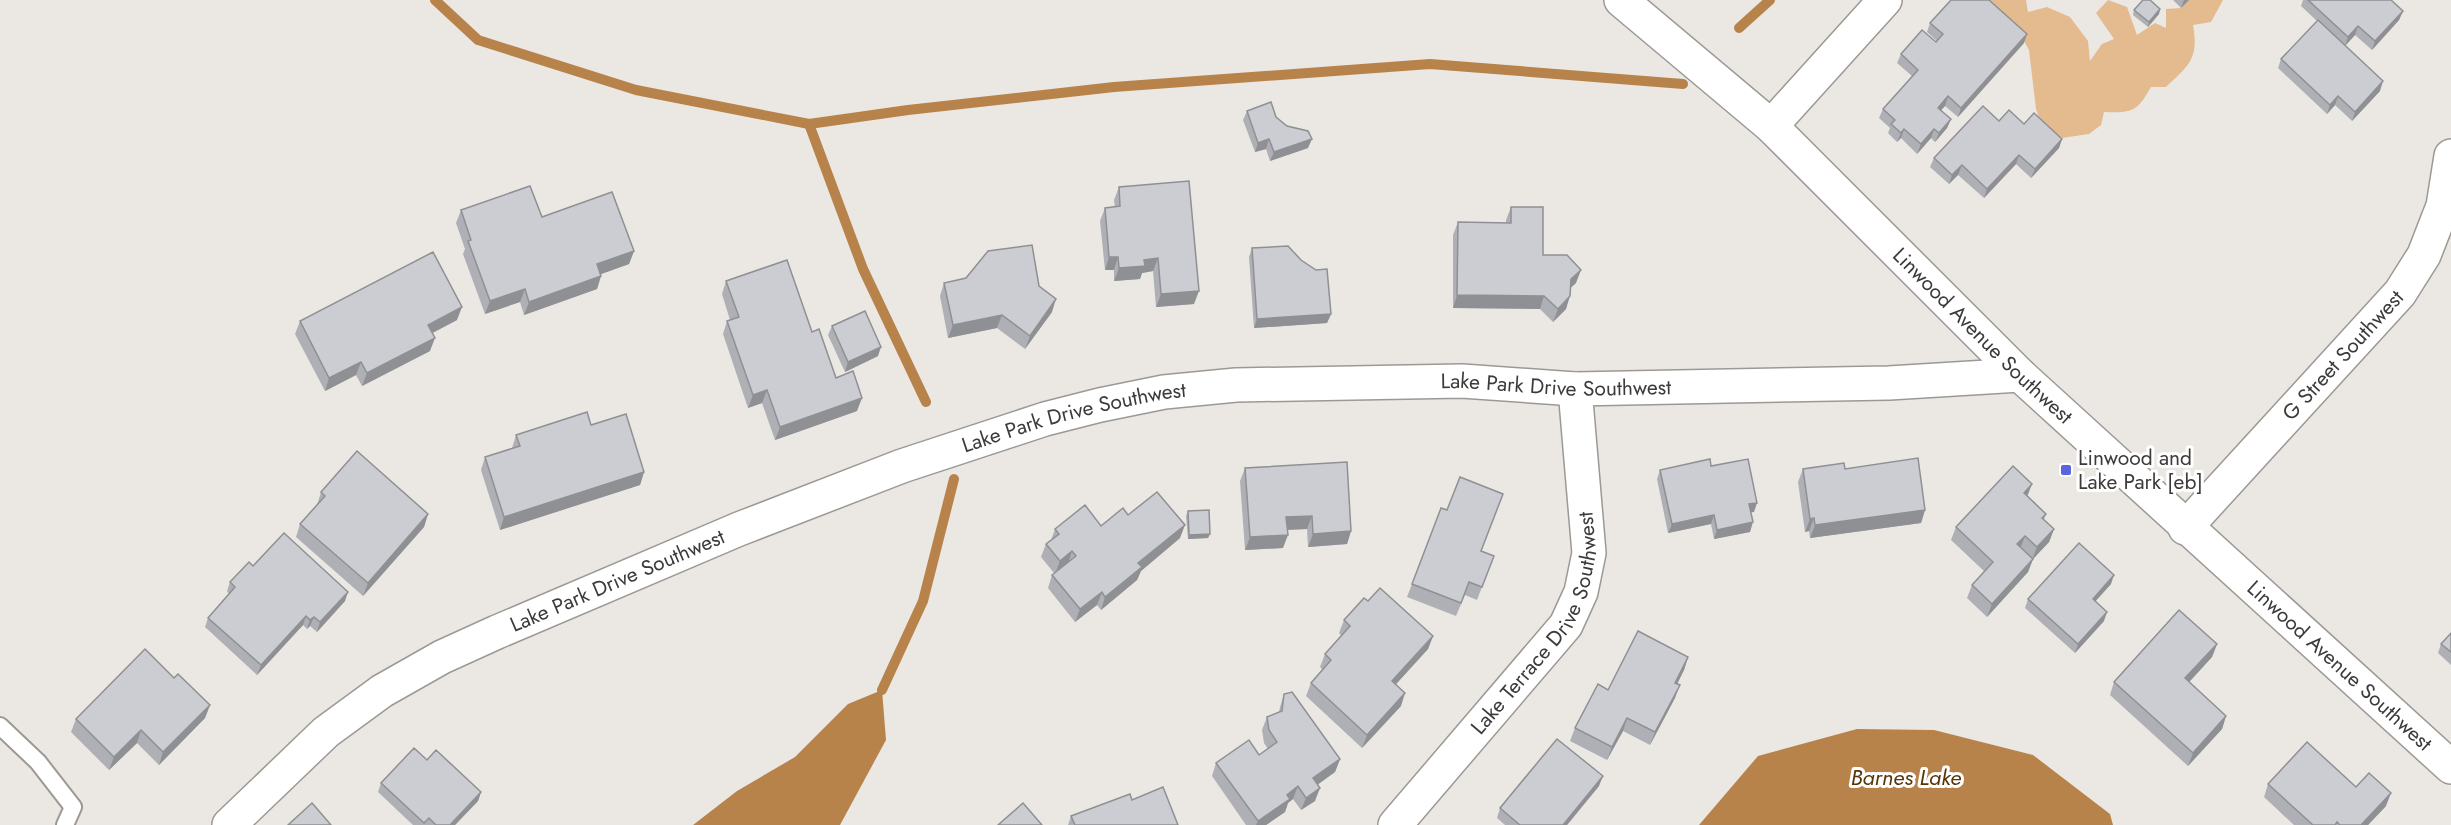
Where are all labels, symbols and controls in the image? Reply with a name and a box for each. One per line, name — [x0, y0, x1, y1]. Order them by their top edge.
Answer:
street label: Linwood Avenue Southwest — [1886, 241, 2079, 431]
street label: G Street Southwest — [2275, 283, 2411, 427]
street label: Lake Park Drive Southwest — [1440, 366, 1671, 404]
street label: Lake Park Drive Southwest — [958, 375, 1187, 460]
place label: Linwood and Lake Park [eb] — [2078, 443, 2203, 497]
marker: Linwood and Lake Park [eb] — [2059, 463, 2073, 477]
street label: Lake Terrace Drive Southwest — [1464, 510, 1604, 741]
street label: Lake Park Drive Southwest — [505, 522, 729, 640]
street label: Linwood Avenue Southwest — [2240, 573, 2439, 758]
water label: Barnes Lake — [1851, 761, 1961, 793]

